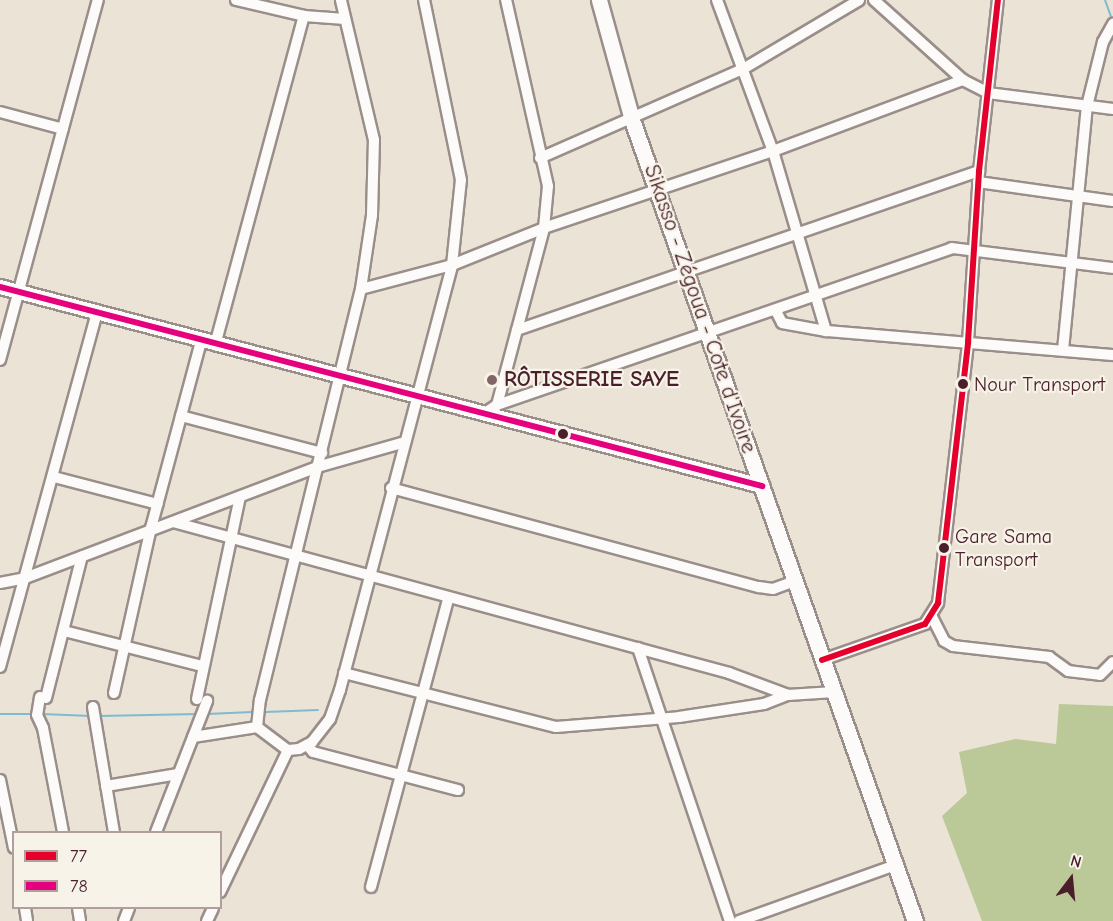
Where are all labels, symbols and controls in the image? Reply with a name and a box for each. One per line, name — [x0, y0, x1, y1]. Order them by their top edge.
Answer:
street label: Sikasso - Zégoua - Cote d'Ivoire — [638, 161, 762, 457]
place label: RÔTISSERIE SAYE — [504, 367, 679, 393]
place label: Nour Transport — [974, 372, 1105, 396]
marker: RÔTISSERIE SAYE — [485, 373, 499, 387]
marker: Nour Transport — [957, 378, 969, 390]
unlabelled marker — [557, 428, 569, 440]
place label: Gare Sama Transport — [955, 524, 1052, 571]
marker: Gare Sama Transport — [938, 542, 950, 554]
legend — [12, 831, 222, 909]
text: 77 — [70, 846, 87, 867]
north arrow — [1041, 849, 1101, 909]
text: N — [1068, 852, 1083, 872]
text: 78 — [70, 876, 88, 897]

